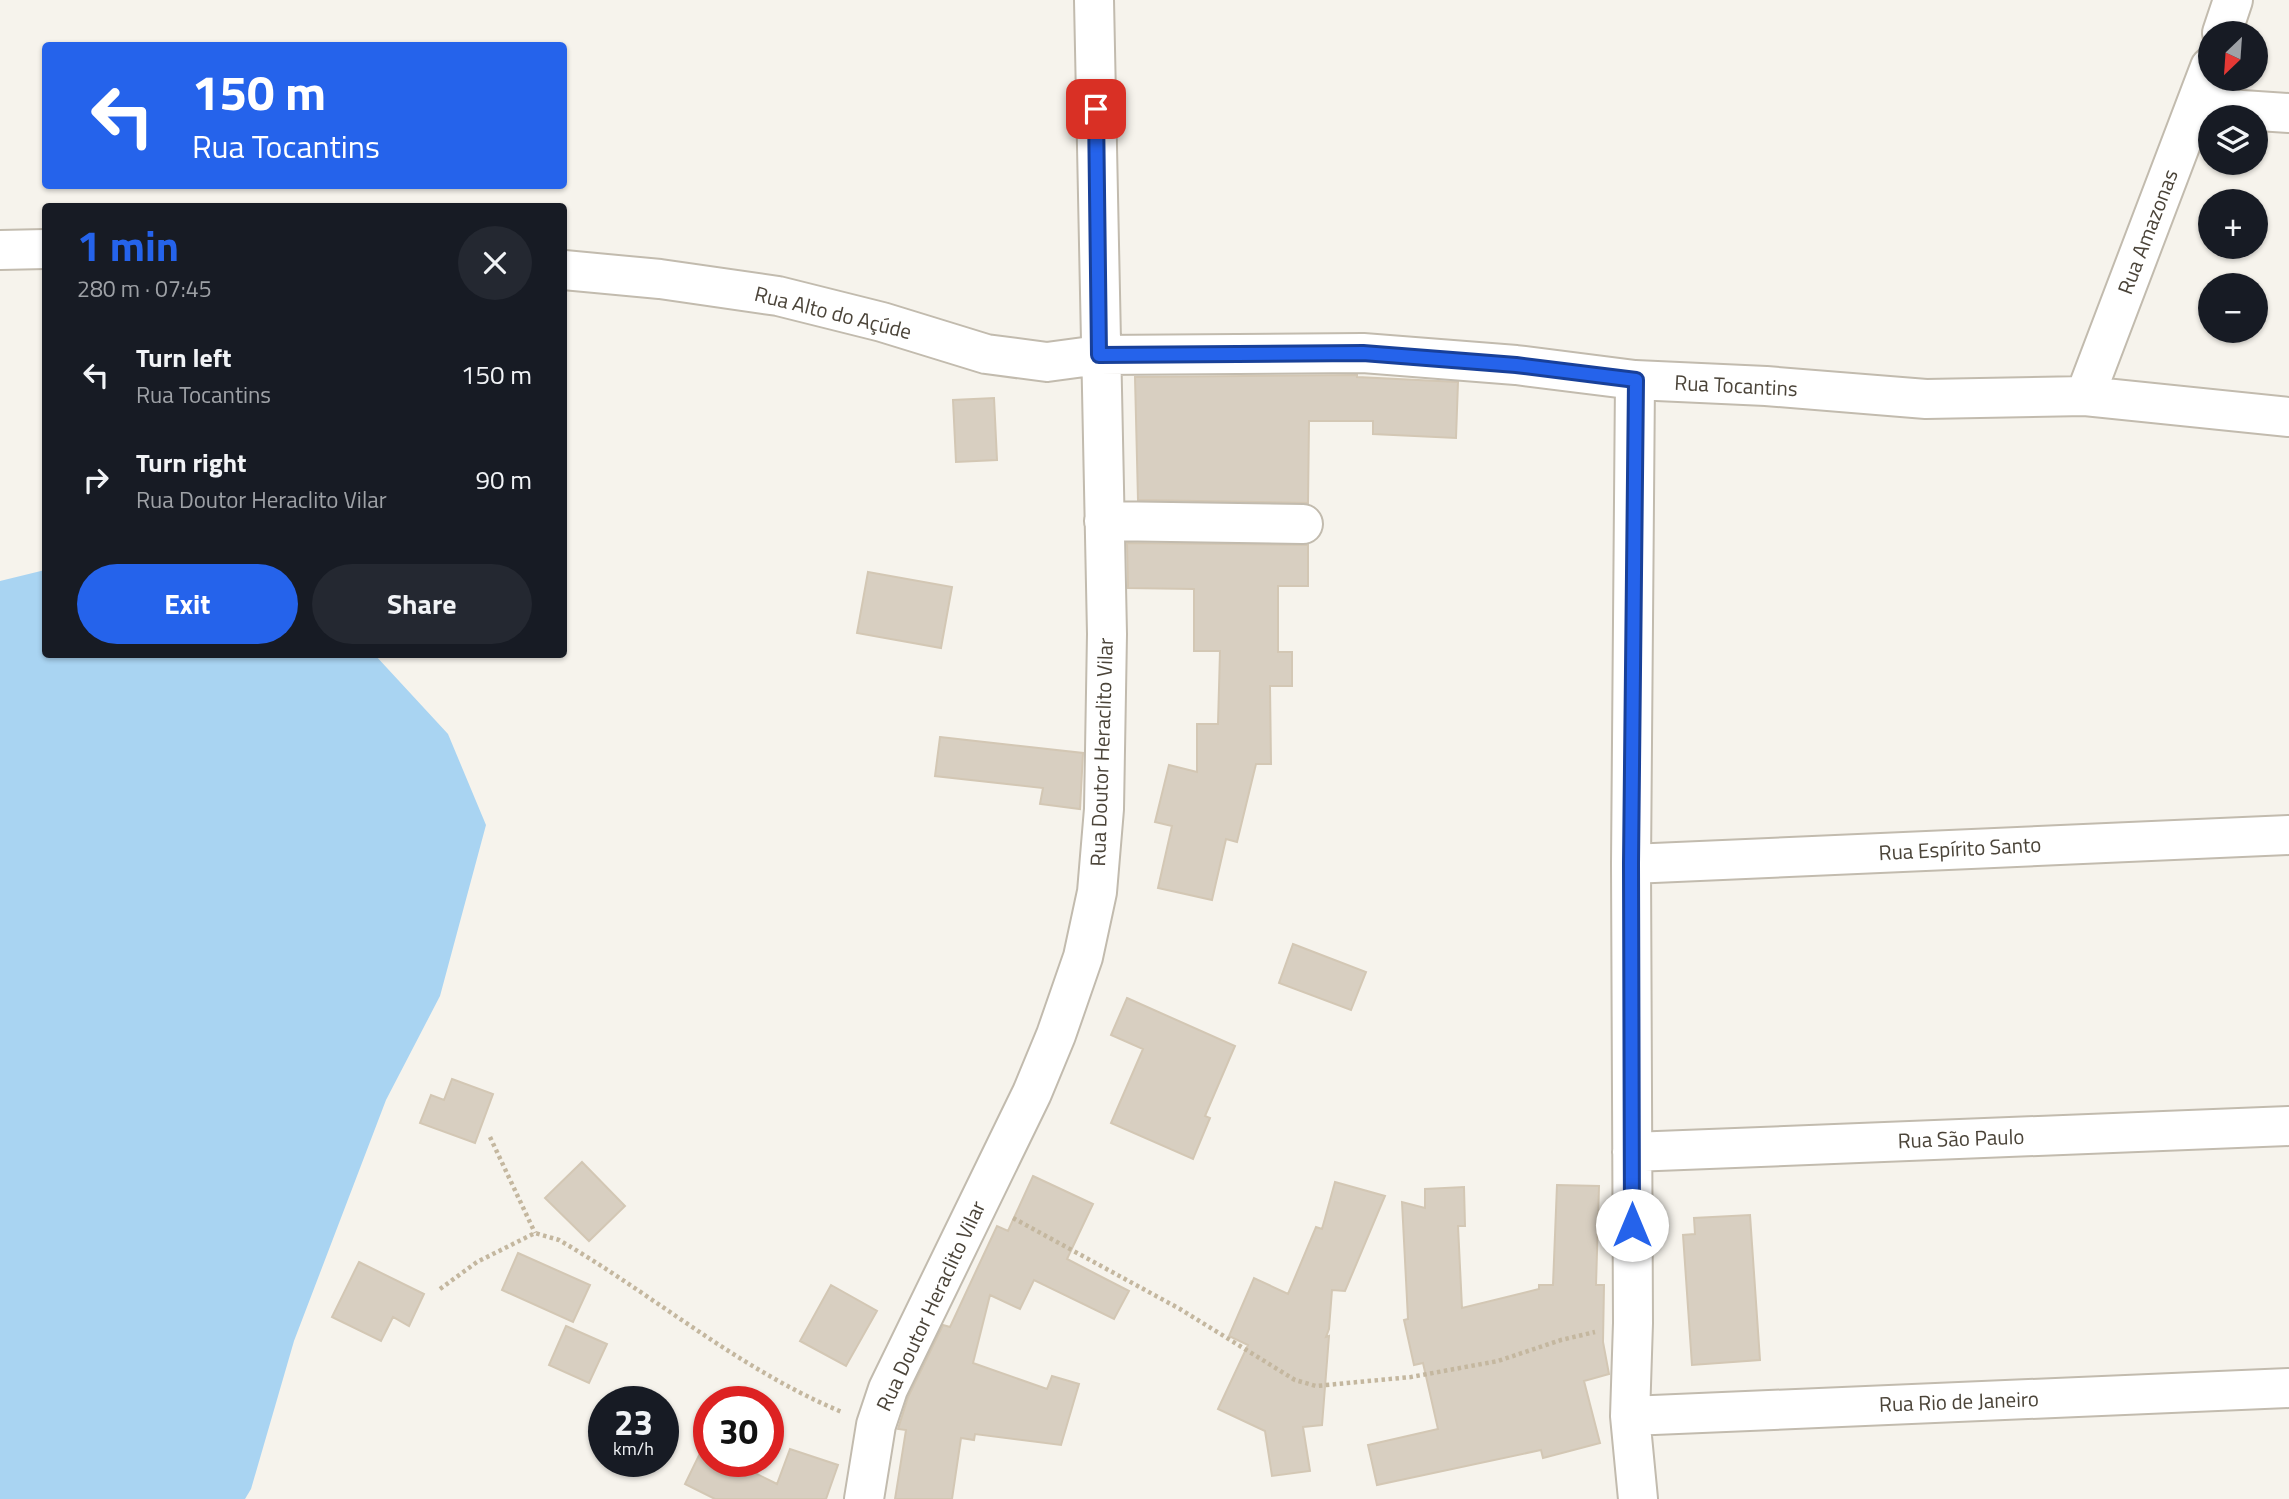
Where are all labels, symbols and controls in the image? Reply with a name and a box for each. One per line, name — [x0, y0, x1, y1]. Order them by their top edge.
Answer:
north arrow — [2198, 21, 2268, 91]
map controls — [2198, 21, 2268, 343]
text: 150 m — [192, 54, 326, 129]
icon: left — [77, 70, 168, 161]
pin — [1066, 79, 1126, 139]
icon: arrive — [1077, 90, 1115, 128]
button: layers — [2198, 105, 2268, 175]
text: Rua Tocantins — [192, 122, 380, 170]
street label: Rua Amazonas — [2108, 164, 2186, 299]
button: + — [2198, 189, 2268, 259]
text: 1 min — [77, 213, 179, 277]
button: close — [458, 226, 532, 300]
text: 280 m · 07:45 — [77, 271, 212, 306]
button: − — [2198, 273, 2268, 343]
street label: Rua Alto do Açúde — [751, 277, 915, 347]
text: Turn left — [136, 338, 231, 377]
text: 150 m — [461, 355, 532, 394]
icon: left — [77, 356, 115, 394]
street label: Rua Tocantins — [1674, 366, 1798, 404]
text: Rua Tocantins — [136, 377, 271, 412]
text: Turn right — [136, 443, 247, 482]
text: 90 m — [475, 460, 532, 499]
icon: right — [77, 461, 115, 499]
text: Rua Doutor Heraclito Vilar — [136, 482, 387, 517]
button: Exit — [77, 564, 298, 644]
button: Share — [312, 564, 532, 644]
street label: Rua Doutor Heraclito Vilar — [1081, 637, 1121, 867]
street label: Rua Espírito Santo — [1878, 828, 2042, 868]
street label: Rua São Paulo — [1897, 1120, 2025, 1156]
position arrow — [1595, 1188, 1669, 1262]
street label: Rua Doutor Heraclito Vilar — [867, 1195, 993, 1416]
street label: Rua Rio de Janeiro — [1878, 1382, 2039, 1420]
speed limit sign: 30 — [693, 1386, 784, 1477]
text: 23 — [614, 1395, 653, 1449]
text: km/h — [613, 1435, 654, 1462]

